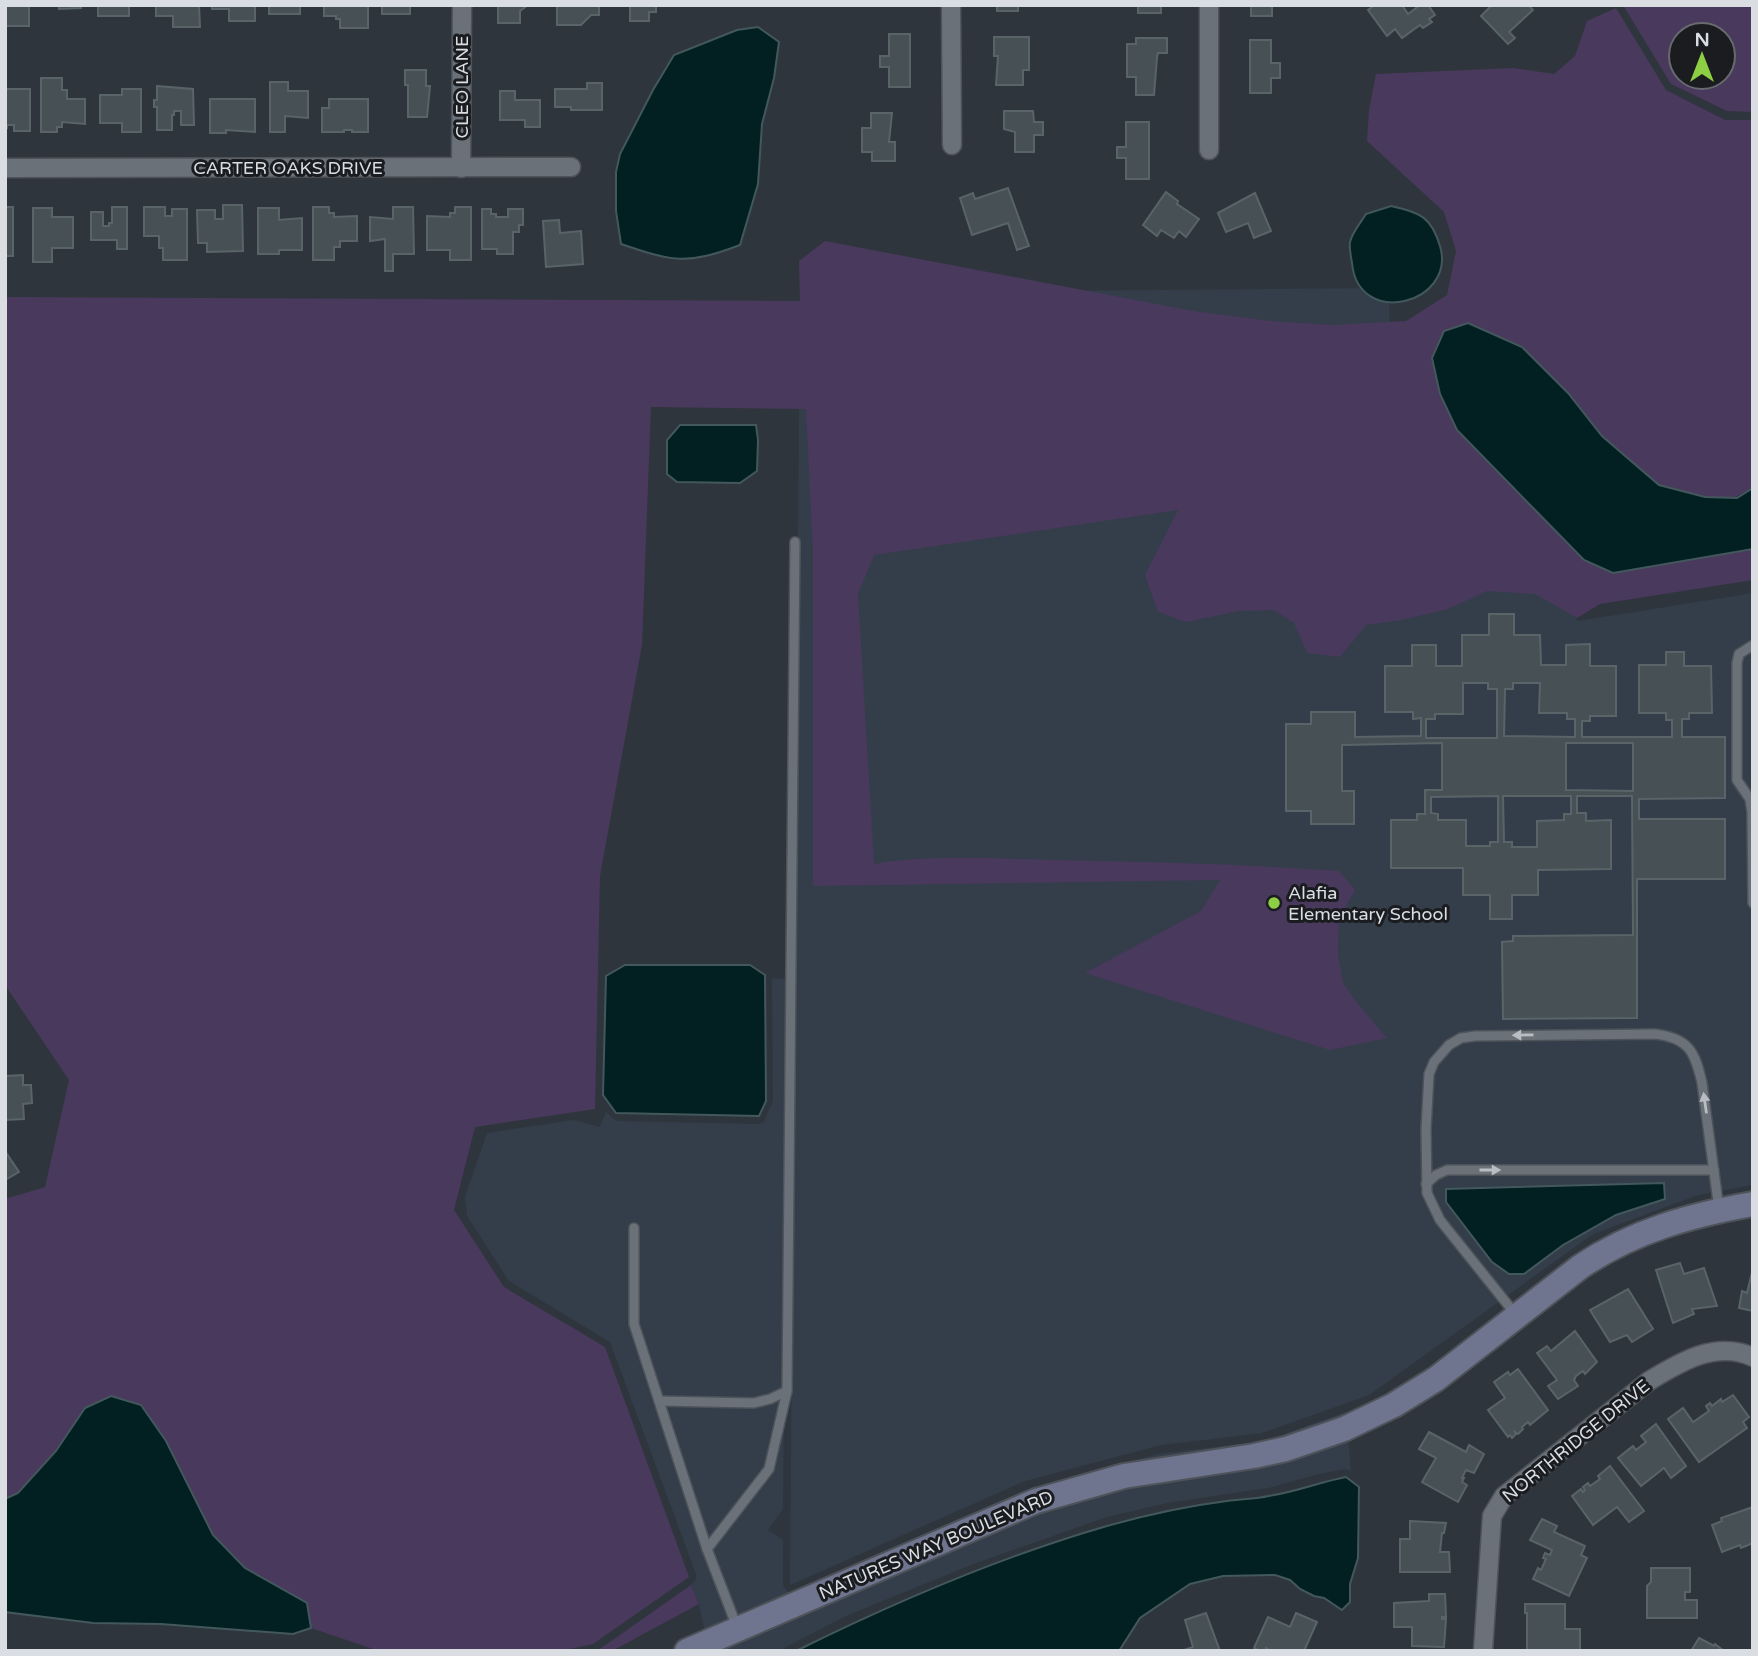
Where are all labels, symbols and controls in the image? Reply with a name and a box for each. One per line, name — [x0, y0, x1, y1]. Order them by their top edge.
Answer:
north arrow — [1667, 21, 1737, 91]
text: N — [1694, 29, 1710, 51]
street label: CLEO LANE — [451, 36, 473, 138]
street label: CARTER OAKS DRIVE — [193, 157, 383, 179]
place label: Alafia Elementary School — [1288, 882, 1448, 925]
marker: Alafia Elementary School — [1266, 895, 1282, 911]
one-way arrow — [1512, 1029, 1534, 1041]
one-way arrow — [1699, 1092, 1710, 1114]
one-way arrow — [1479, 1164, 1501, 1176]
street label: NORTHRIDGE DRIVE — [1498, 1375, 1654, 1507]
street label: NATURES WAY BOULEVARD — [816, 1486, 1056, 1604]

